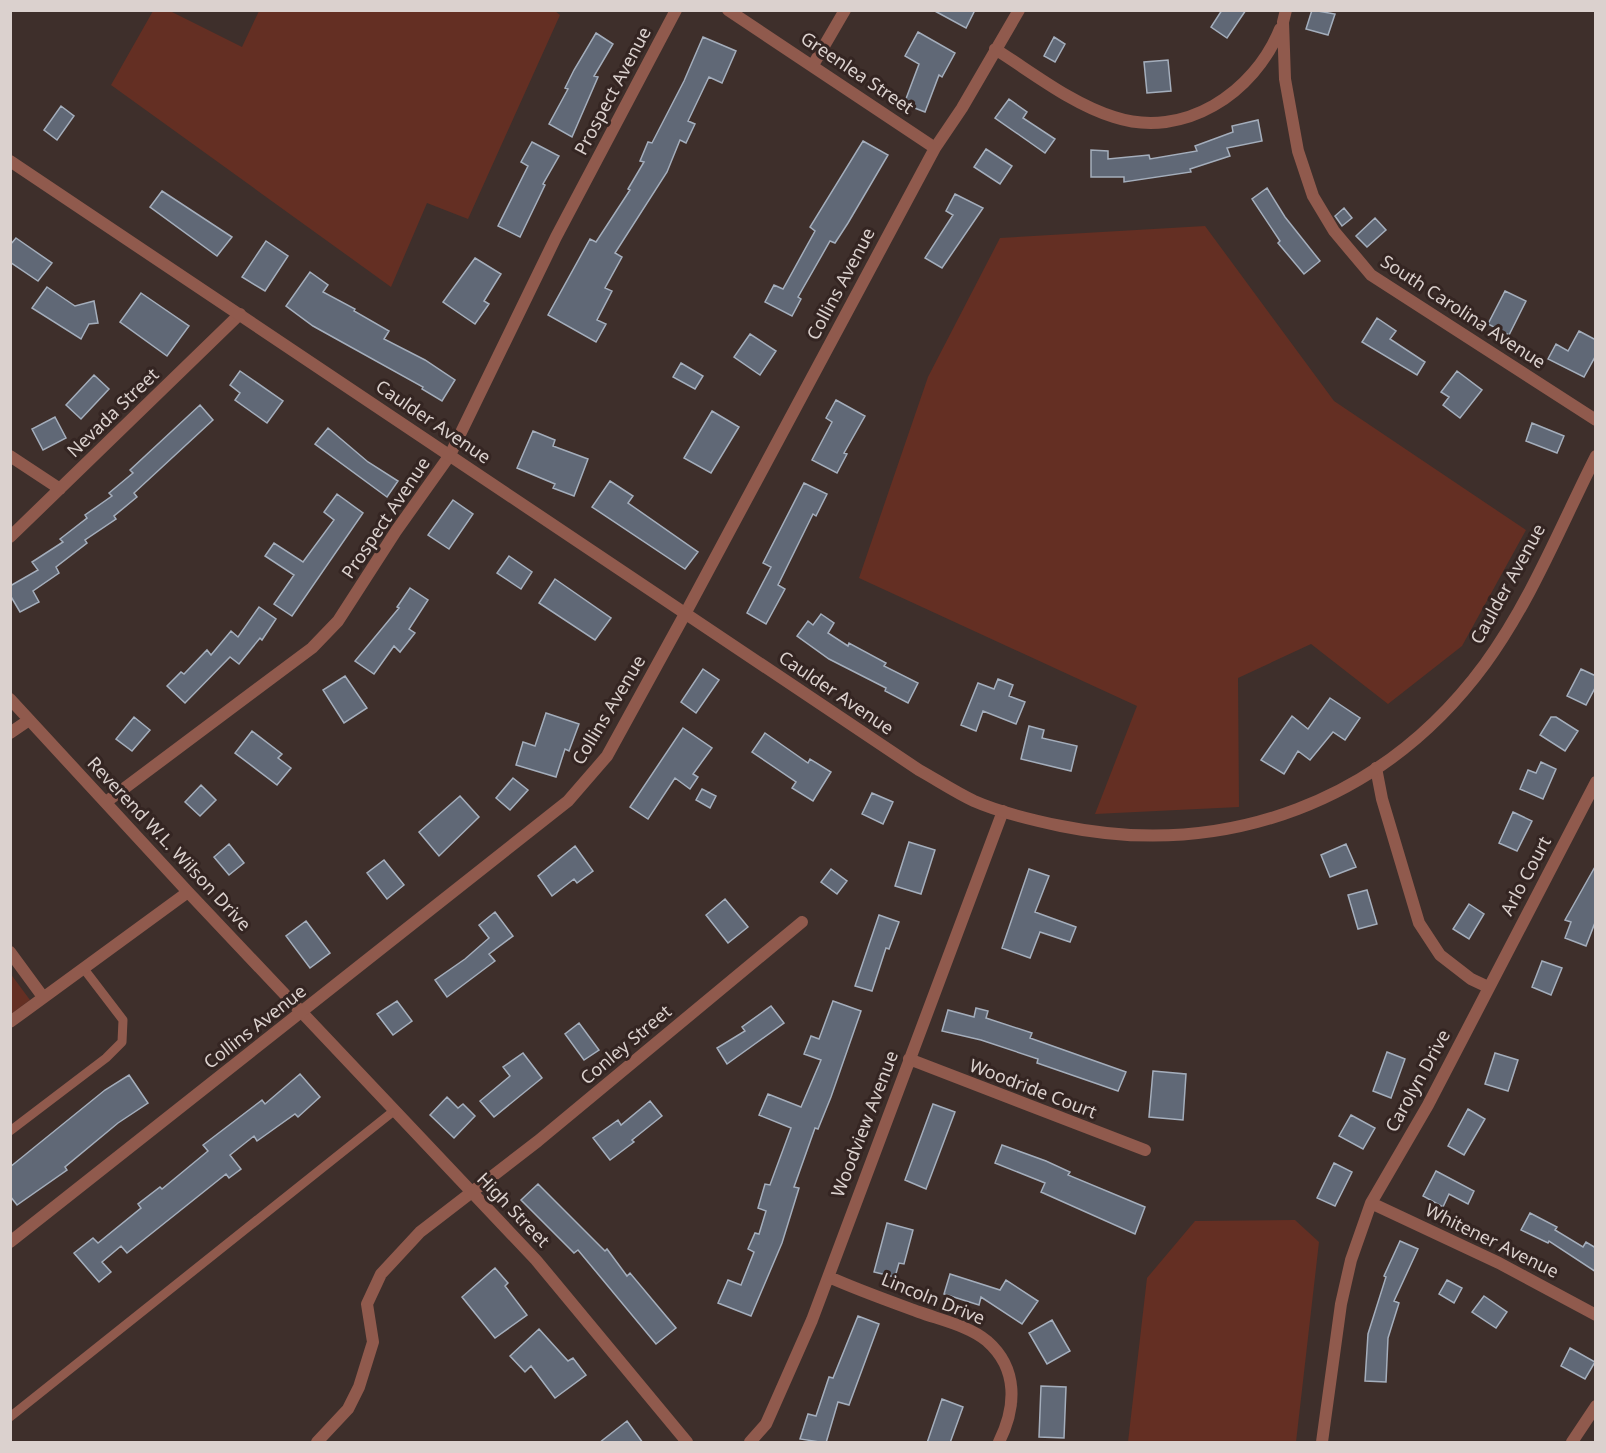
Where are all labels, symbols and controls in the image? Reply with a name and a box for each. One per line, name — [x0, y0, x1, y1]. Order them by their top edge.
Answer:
street label: Prospect Avenue — [568, 22, 656, 159]
street label: Greenlea Street — [796, 25, 919, 119]
street label: Collins Avenue — [800, 223, 880, 344]
street label: South Carolina Avenue — [1376, 249, 1551, 374]
street label: Nevada Street — [61, 362, 164, 462]
street label: Caulder Avenue — [371, 374, 496, 469]
street label: Prospect Avenue — [336, 452, 435, 583]
street label: Caulder Avenue — [1464, 519, 1550, 648]
street label: Caulder Avenue — [774, 645, 899, 740]
street label: Collins Avenue — [566, 650, 650, 769]
street label: Reverend W.L. Wilson Drive — [83, 751, 257, 936]
street label: Arlo Court — [1494, 831, 1556, 919]
street label: Collins Avenue — [198, 979, 311, 1074]
street label: Conley Street — [575, 999, 676, 1089]
street label: Carolyn Drive — [1379, 1025, 1455, 1136]
street label: Woodview Avenue — [825, 1047, 903, 1200]
street label: Woodride Court — [966, 1053, 1101, 1124]
street label: High Street — [472, 1167, 556, 1252]
street label: Whitener Avenue — [1422, 1197, 1563, 1283]
street label: Lincoln Drive — [878, 1266, 989, 1330]

